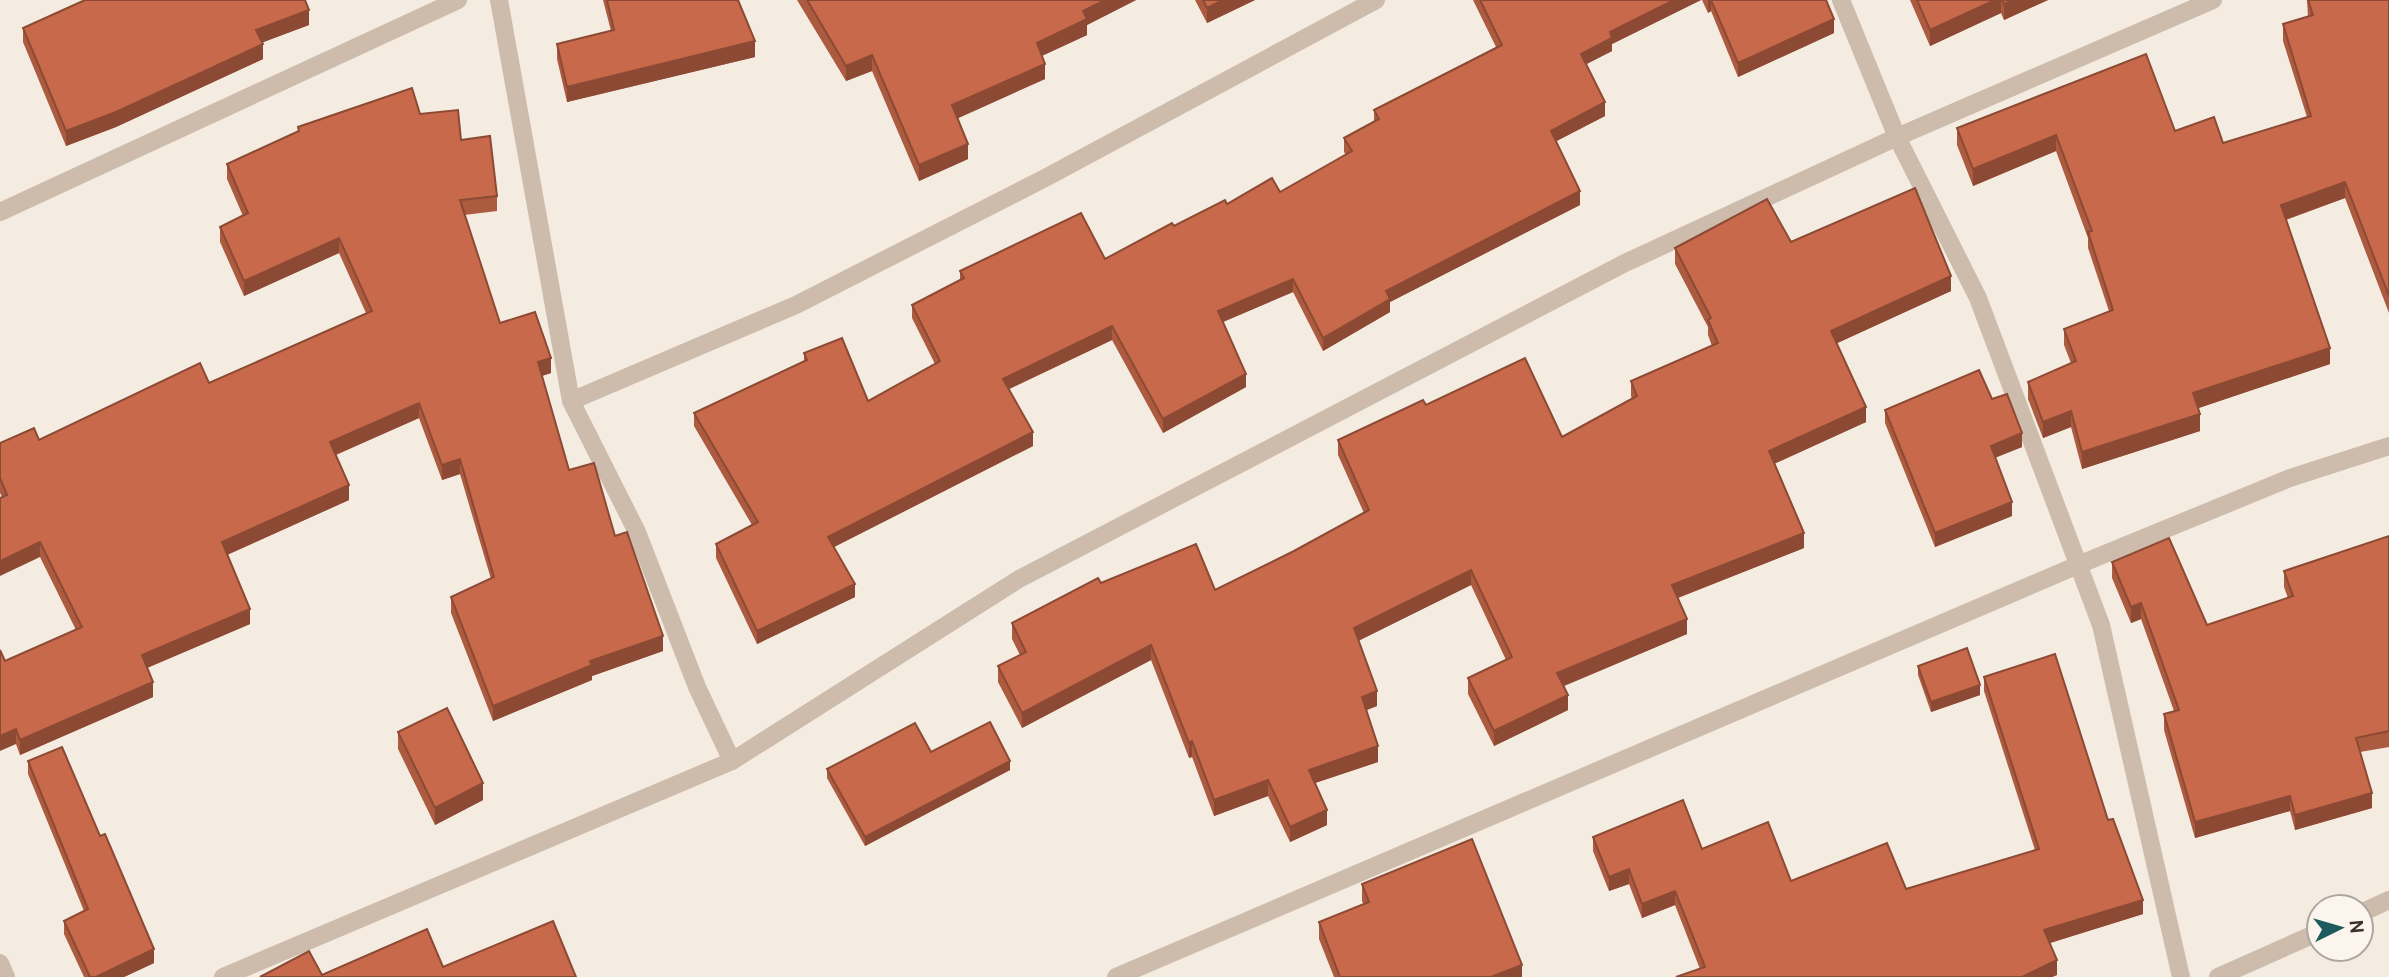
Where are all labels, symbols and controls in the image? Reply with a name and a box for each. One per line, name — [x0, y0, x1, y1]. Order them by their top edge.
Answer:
north arrow — [2305, 893, 2375, 963]
text: N — [2344, 919, 2368, 934]

